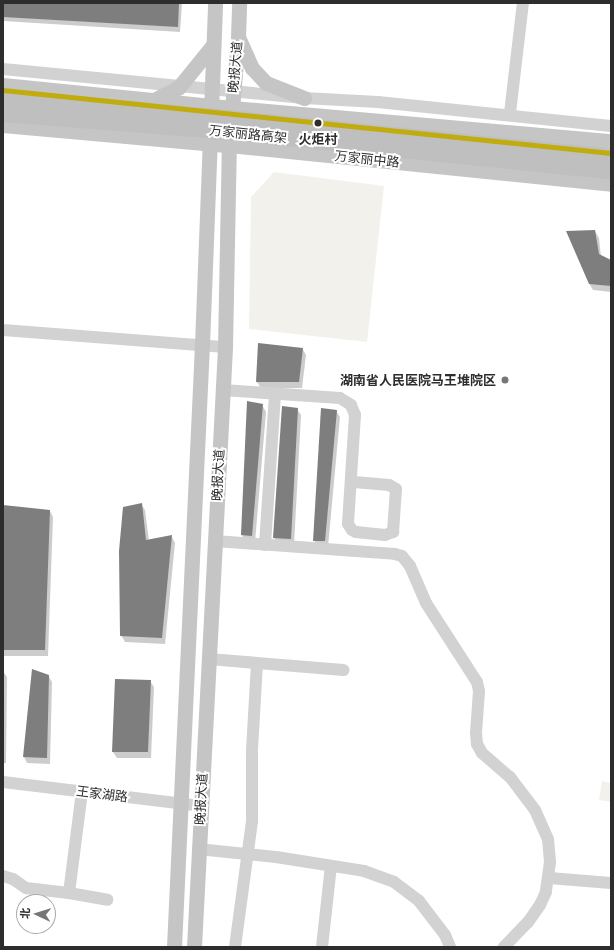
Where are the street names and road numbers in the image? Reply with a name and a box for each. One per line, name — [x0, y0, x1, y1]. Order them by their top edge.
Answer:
street label: 晚报大道 — [225, 40, 245, 94]
street label: 万家丽路高架 — [208, 122, 288, 146]
street label: 万家丽中路 — [334, 148, 400, 170]
street label: 晚报大道 — [209, 449, 227, 501]
street label: 晚报大道 — [192, 773, 210, 825]
street label: 王家湖路 — [75, 783, 129, 805]

